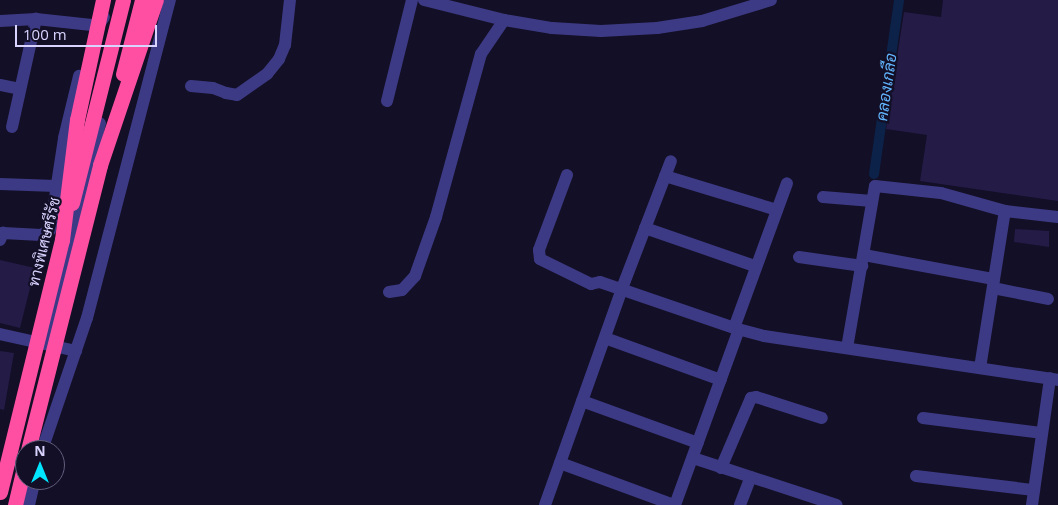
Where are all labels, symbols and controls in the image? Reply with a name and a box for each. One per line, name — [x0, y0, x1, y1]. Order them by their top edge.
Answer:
scale bar — [18, 15, 160, 47]
text: 100 m — [23, 24, 67, 44]
water label: คลองเกลือ — [872, 52, 900, 122]
street label: ทางพิเศษศรีรัช — [24, 196, 64, 288]
north arrow — [15, 440, 65, 490]
text: N — [34, 441, 46, 460]

